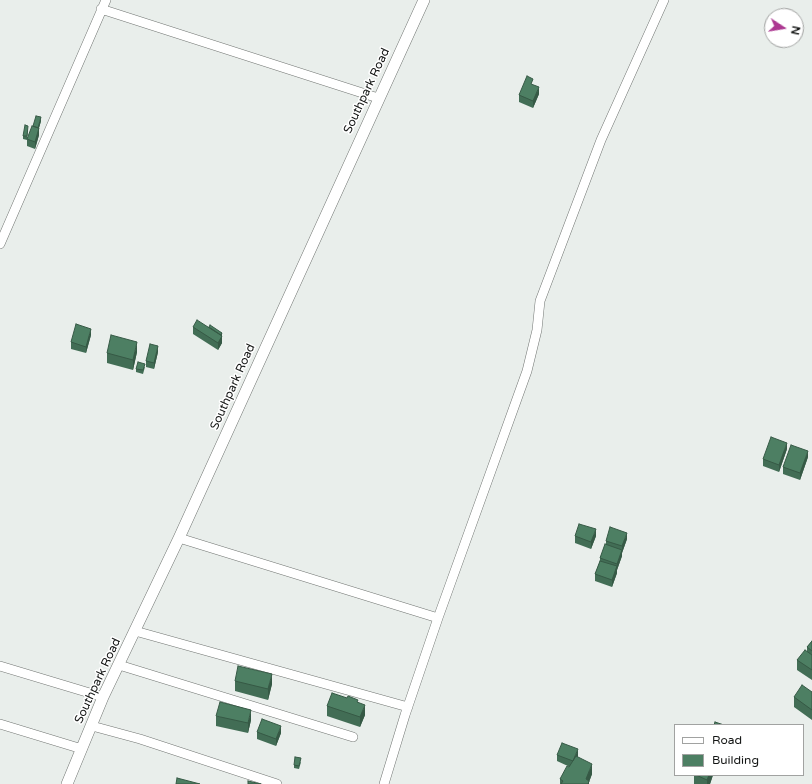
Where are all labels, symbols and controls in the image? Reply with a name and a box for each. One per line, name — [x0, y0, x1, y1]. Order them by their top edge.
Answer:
north arrow — [764, 8, 804, 48]
text: N — [788, 25, 803, 36]
street label: Southpark Road — [341, 46, 393, 136]
street label: Southpark Road — [208, 342, 258, 432]
street label: Southpark Road — [72, 636, 124, 726]
legend — [674, 724, 804, 776]
text: Road — [712, 733, 742, 747]
text: Building — [712, 753, 759, 767]

